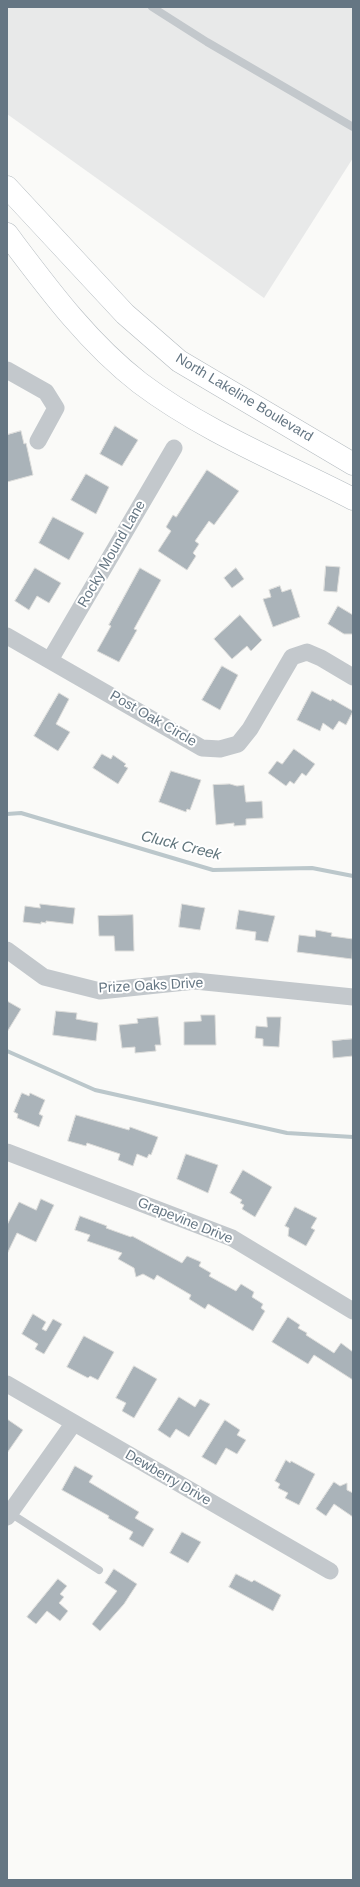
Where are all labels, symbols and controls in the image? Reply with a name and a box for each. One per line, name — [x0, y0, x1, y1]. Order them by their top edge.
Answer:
street label: North Lakeline Boulevard — [172, 350, 316, 446]
street label: Rocky Mound Lane — [75, 498, 149, 610]
street label: Post Oak Circle — [107, 687, 199, 751]
water label: Cluck Creek — [139, 827, 223, 865]
street label: Prize Oaks Drive — [98, 975, 204, 997]
street label: Grapevine Drive — [135, 1194, 235, 1248]
street label: Dewberry Drive — [122, 1447, 214, 1509]

